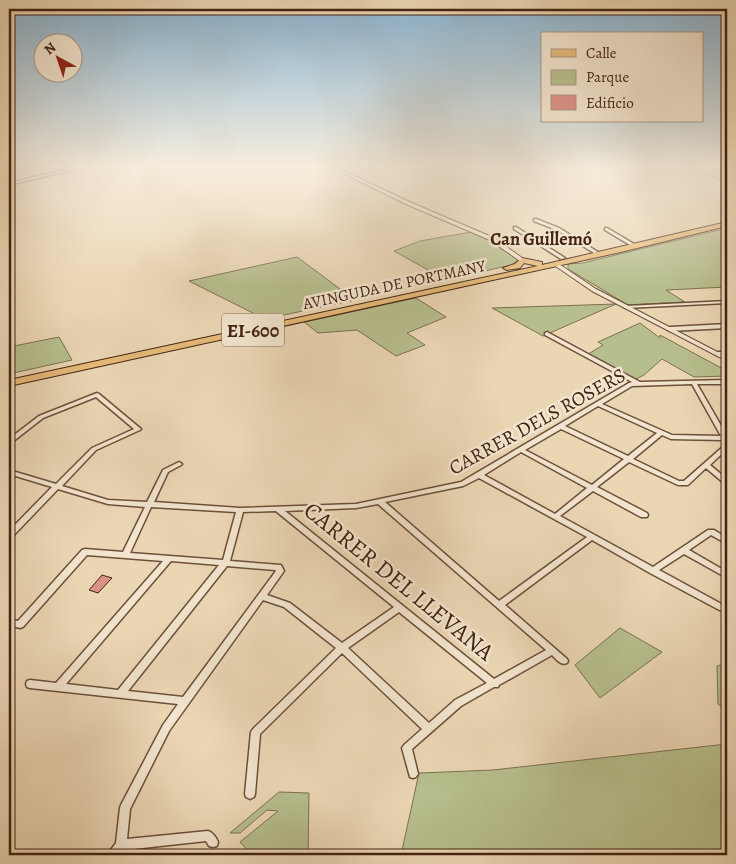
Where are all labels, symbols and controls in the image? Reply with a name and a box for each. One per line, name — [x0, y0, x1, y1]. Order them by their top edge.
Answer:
north arrow — [32, 32, 82, 82]
legend — [541, 32, 704, 122]
text: N — [40, 38, 60, 59]
text: Calle — [586, 43, 617, 63]
text: Parque — [586, 67, 629, 87]
text: Edificio — [586, 93, 634, 113]
district label: Can Guillemó — [490, 227, 592, 251]
street label: AVINGUDA DE PORTMANY — [300, 255, 488, 315]
road number: EI-600 — [222, 314, 284, 346]
street label: CARRER DELS ROSERS — [444, 362, 631, 481]
street label: CARRER DEL LLEVANA — [297, 494, 502, 668]

